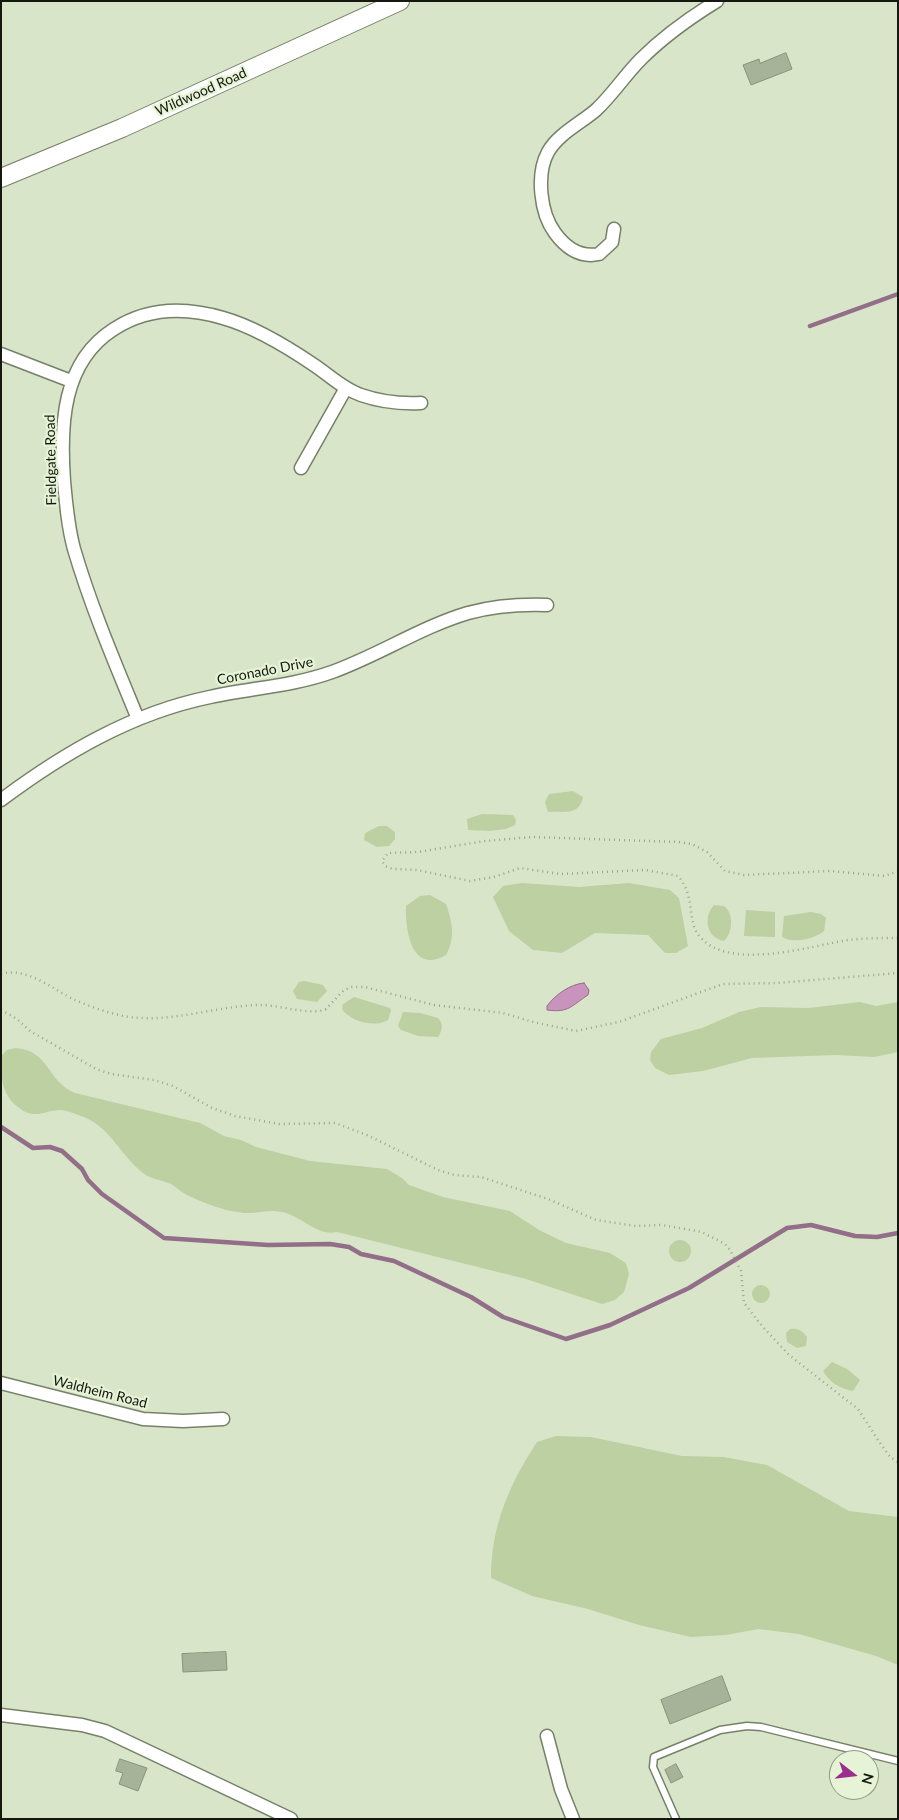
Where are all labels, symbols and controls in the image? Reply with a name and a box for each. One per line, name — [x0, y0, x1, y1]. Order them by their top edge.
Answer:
street label: Wildwood Road — [153, 64, 249, 120]
street label: Fieldgate Road — [42, 414, 60, 506]
street label: Coronado Drive — [216, 653, 314, 689]
street label: Waldheim Road — [51, 1372, 149, 1412]
north arrow — [829, 1750, 879, 1800]
text: N — [858, 1771, 878, 1787]

